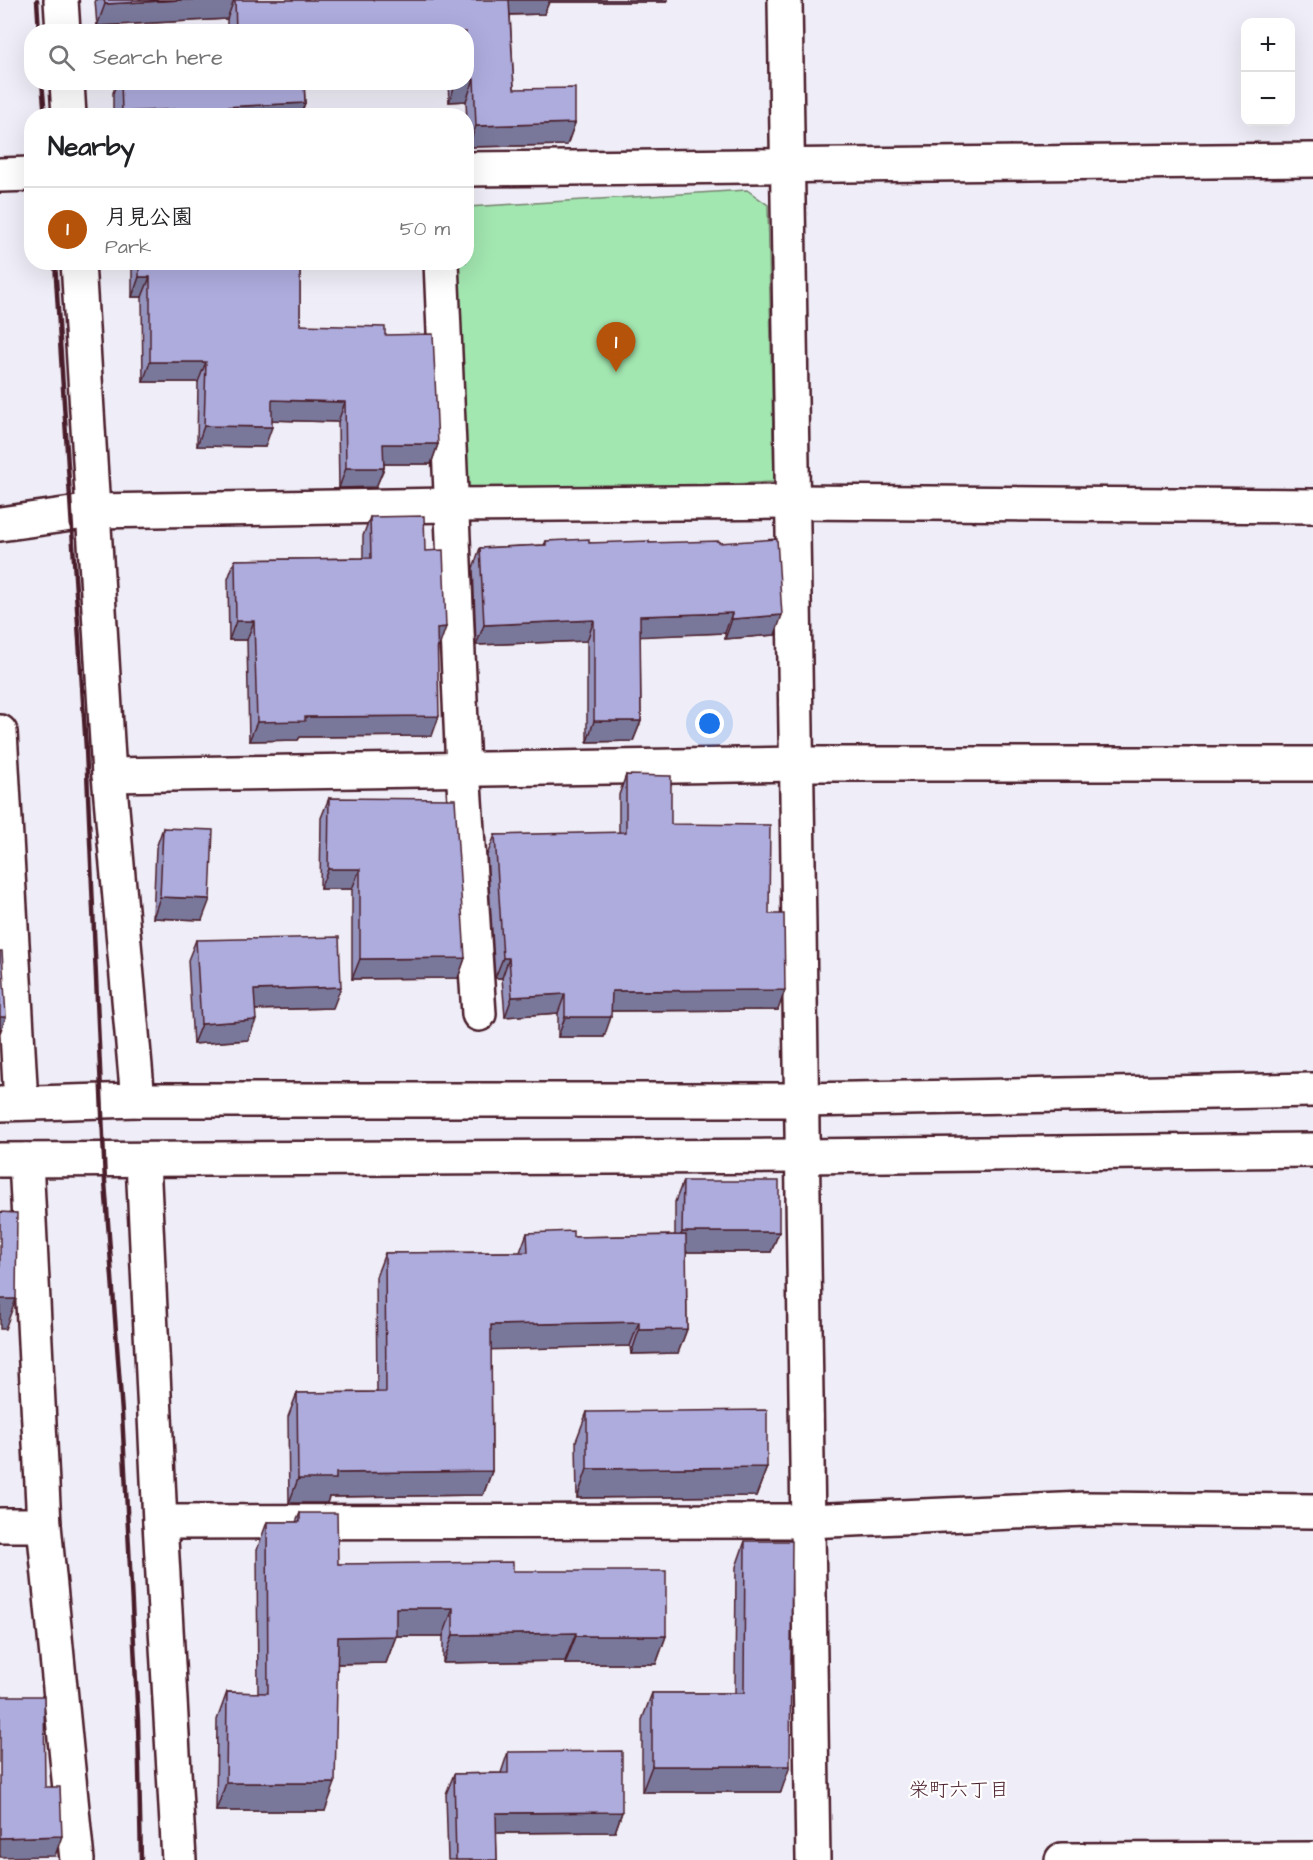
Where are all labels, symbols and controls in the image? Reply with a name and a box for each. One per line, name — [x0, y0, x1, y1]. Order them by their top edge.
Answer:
map controls — [1241, 18, 1295, 126]
button: + — [1241, 18, 1295, 72]
search box — [24, 24, 474, 90]
icon: search — [45, 41, 78, 74]
text: Search here — [93, 42, 223, 73]
button: − — [1241, 72, 1295, 126]
text: Nearby — [48, 129, 135, 165]
text: 月見公園 — [105, 202, 193, 233]
text: 1 — [66, 215, 69, 243]
text: 50 m — [400, 215, 450, 243]
text: Park — [105, 233, 151, 261]
pin: 1 — [596, 322, 636, 372]
your location — [695, 709, 724, 738]
district label: 栄町六丁目 — [909, 1776, 1009, 1804]

